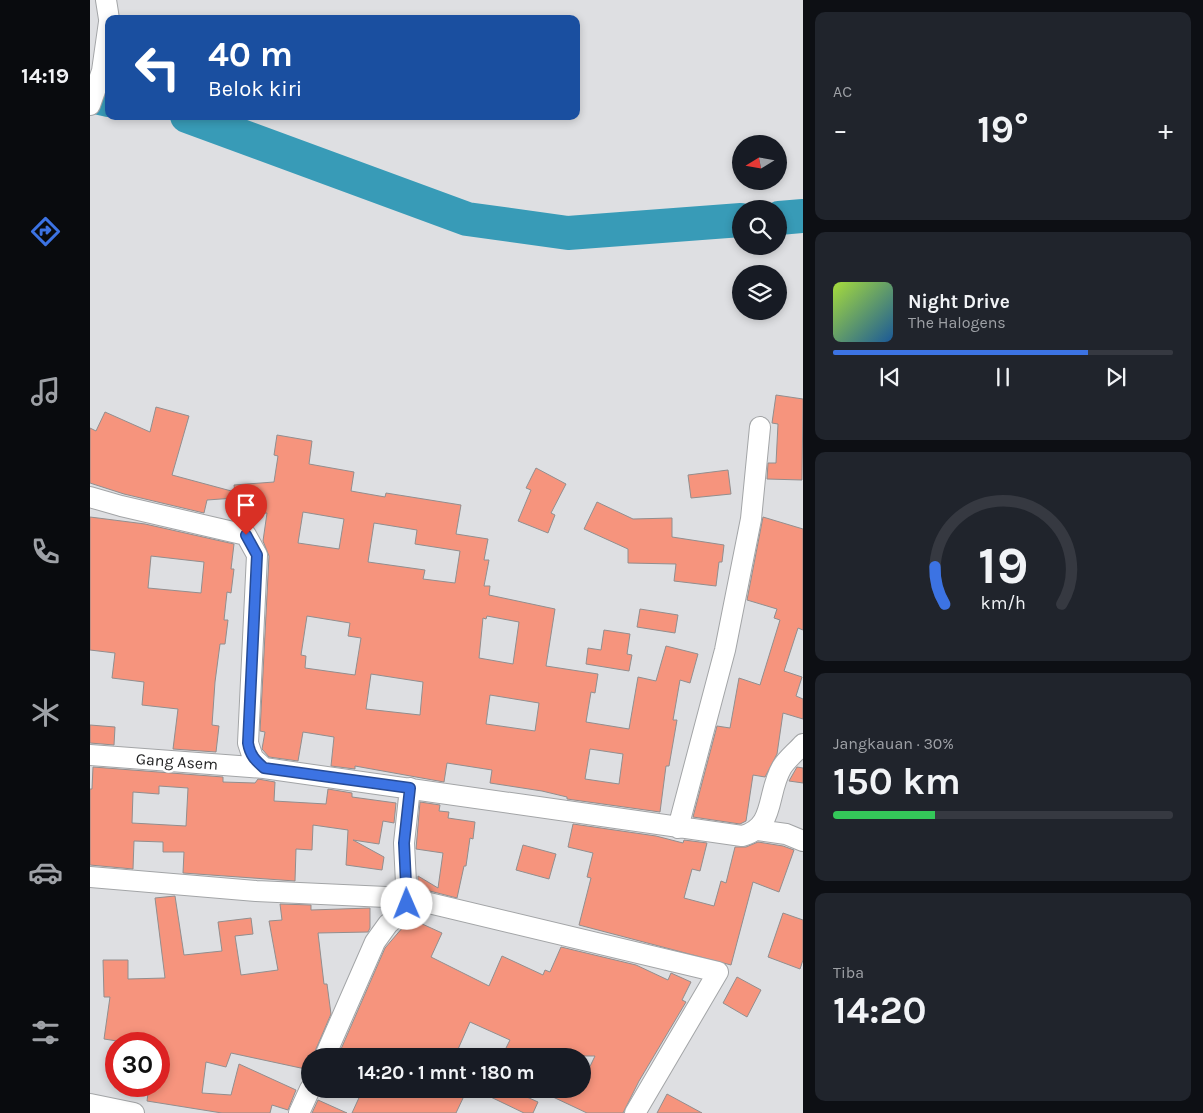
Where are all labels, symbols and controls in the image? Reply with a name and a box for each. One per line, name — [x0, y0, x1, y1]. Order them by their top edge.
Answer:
text: 40 m — [208, 34, 293, 75]
icon: left — [125, 35, 190, 100]
text: 14:19 — [21, 63, 69, 89]
text: Belok kiri — [208, 76, 302, 102]
text: AC — [833, 82, 852, 101]
text: 19° — [977, 107, 1029, 152]
text: − — [833, 113, 848, 146]
text: + — [1158, 113, 1173, 146]
north arrow — [732, 135, 788, 190]
map controls — [732, 135, 787, 320]
button: search — [732, 200, 787, 255]
icon: directions — [28, 214, 63, 249]
button: layers — [732, 265, 787, 320]
text: Night Drive — [908, 291, 1010, 313]
text: The Halogens — [908, 313, 1006, 332]
icon: previous — [876, 363, 904, 391]
icon: pause — [989, 363, 1017, 391]
icon: next — [1102, 363, 1130, 391]
icon: music — [28, 374, 63, 409]
pin — [225, 484, 267, 535]
icon: arrive — [232, 491, 260, 519]
icon: phone — [28, 534, 63, 569]
text: 19 — [978, 535, 1028, 596]
text: km/h — [980, 593, 1026, 614]
icon: climate — [28, 695, 63, 730]
text: Jangkauan · 30% — [833, 734, 954, 753]
street label: Gang Asem — [135, 749, 219, 774]
text: 150 km — [833, 759, 961, 804]
icon: car — [28, 855, 63, 890]
position arrow — [380, 877, 432, 929]
text: Tiba — [833, 963, 864, 982]
text: 14:20 — [833, 988, 926, 1033]
icon: filters — [28, 1015, 63, 1050]
speed limit sign: 30 — [105, 1032, 170, 1097]
text: 14:20 · 1 mnt · 180 m — [358, 1062, 534, 1084]

